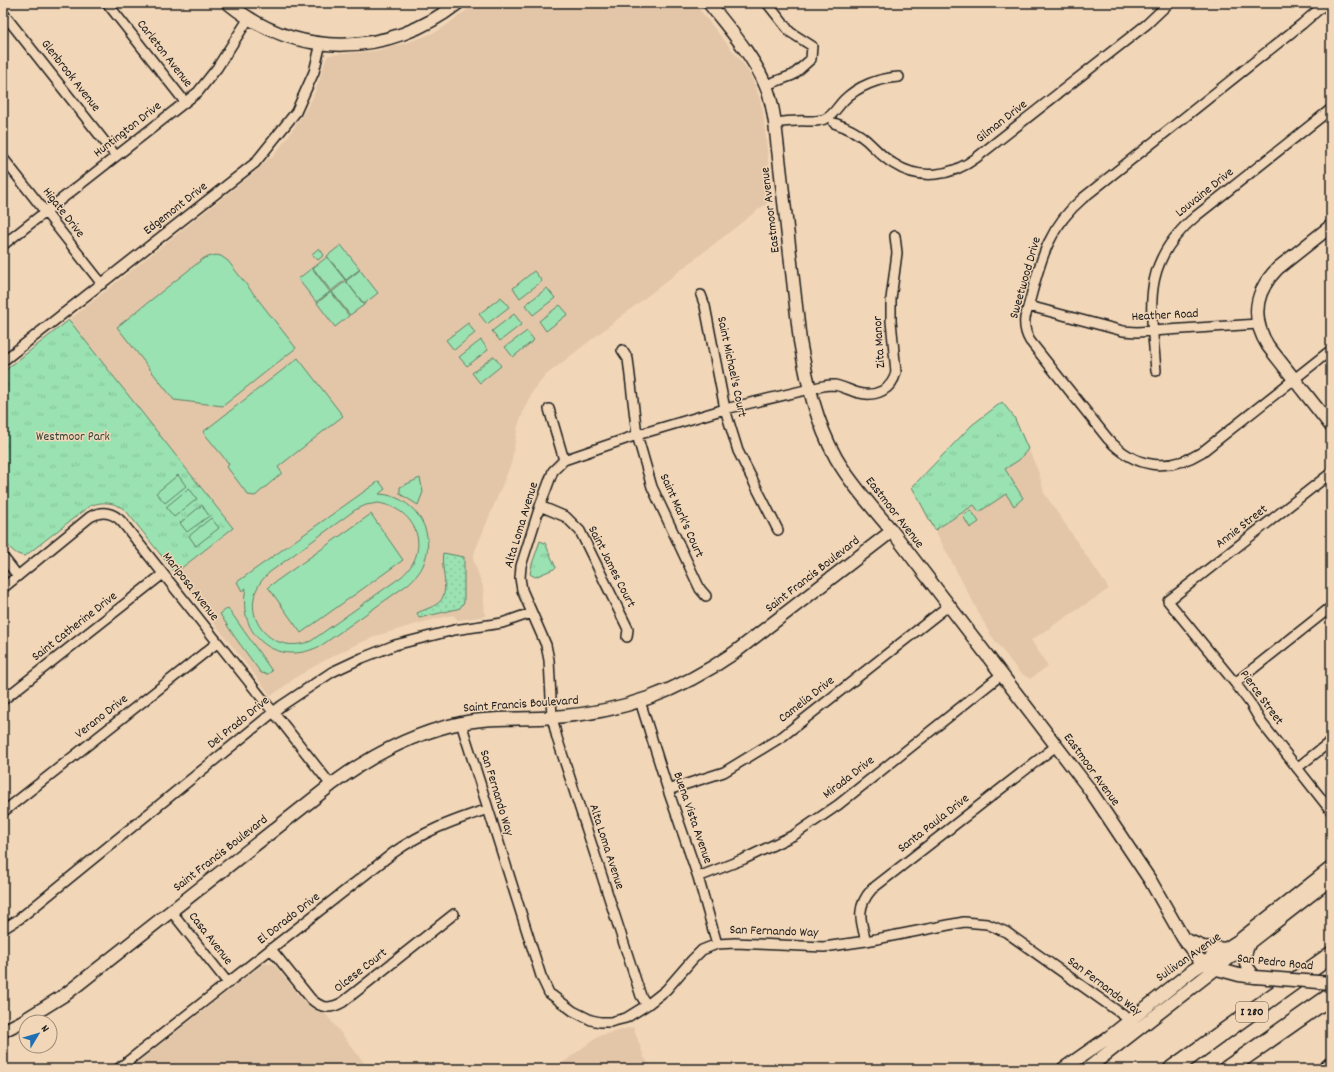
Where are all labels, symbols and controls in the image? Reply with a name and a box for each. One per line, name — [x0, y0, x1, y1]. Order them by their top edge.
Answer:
street label: Carleton Avenue — [131, 16, 197, 92]
street label: Glenbrook Avenue — [36, 36, 105, 116]
street label: Gilman Drive — [972, 96, 1032, 148]
street label: Huntington Drive — [90, 97, 166, 163]
street label: Louvaine Drive — [1172, 163, 1239, 223]
street label: Eastmoor Avenue — [756, 166, 786, 254]
street label: Edgemont Drive — [140, 178, 212, 240]
street label: Higate Drive — [37, 184, 89, 242]
street label: Sweetwood Drive — [1005, 235, 1047, 321]
street label: Heather Road — [1131, 305, 1199, 327]
street label: Saint Michael's Court — [711, 315, 751, 419]
street label: Zita Manor — [869, 315, 891, 369]
park label: Westmoor Park — [36, 428, 110, 447]
street label: Saint Mark's Court — [654, 471, 708, 561]
street label: Eastmoor Avenue — [860, 473, 928, 553]
street label: Alta Loma Avenue — [500, 480, 544, 570]
street label: Annie Street — [1212, 500, 1272, 554]
street label: Saint James Court — [582, 523, 640, 611]
street label: Saint Francis Boulevard — [762, 532, 864, 618]
street label: Mariposa Avenue — [157, 549, 223, 626]
street label: Saint Catherine Drive — [28, 587, 122, 666]
street label: Pierce Street — [1234, 666, 1288, 730]
street label: Camelia Drive — [775, 672, 839, 728]
street label: Verano Drive — [71, 690, 133, 744]
street label: Saint Francis Boulevard — [463, 691, 579, 719]
street label: Del Prado Drive — [204, 692, 274, 754]
street label: Eastmoor Avenue — [1058, 730, 1124, 811]
street label: San Fernando Way — [474, 748, 518, 839]
street label: Mirada Drive — [819, 752, 879, 804]
street label: Buena Vista Avenue — [667, 769, 717, 867]
street label: Santa Paula Drive — [894, 790, 974, 858]
street label: Alta Loma Avenue — [583, 802, 629, 892]
street label: Saint Francis Boulevard — [170, 811, 272, 897]
street label: El Dorado Drive — [253, 888, 325, 950]
street label: Casa Avenue — [183, 908, 237, 970]
street label: San Fernando Way — [729, 921, 820, 943]
street label: Sullivan Avenue — [1152, 928, 1226, 988]
street label: Olcese Court — [330, 944, 392, 998]
street label: San Pedro Road — [1236, 950, 1314, 976]
street label: San Fernando Way — [1063, 953, 1146, 1022]
road number: I 280 — [1236, 1002, 1268, 1022]
north arrow — [18, 1014, 58, 1054]
text: N — [36, 1022, 53, 1037]

